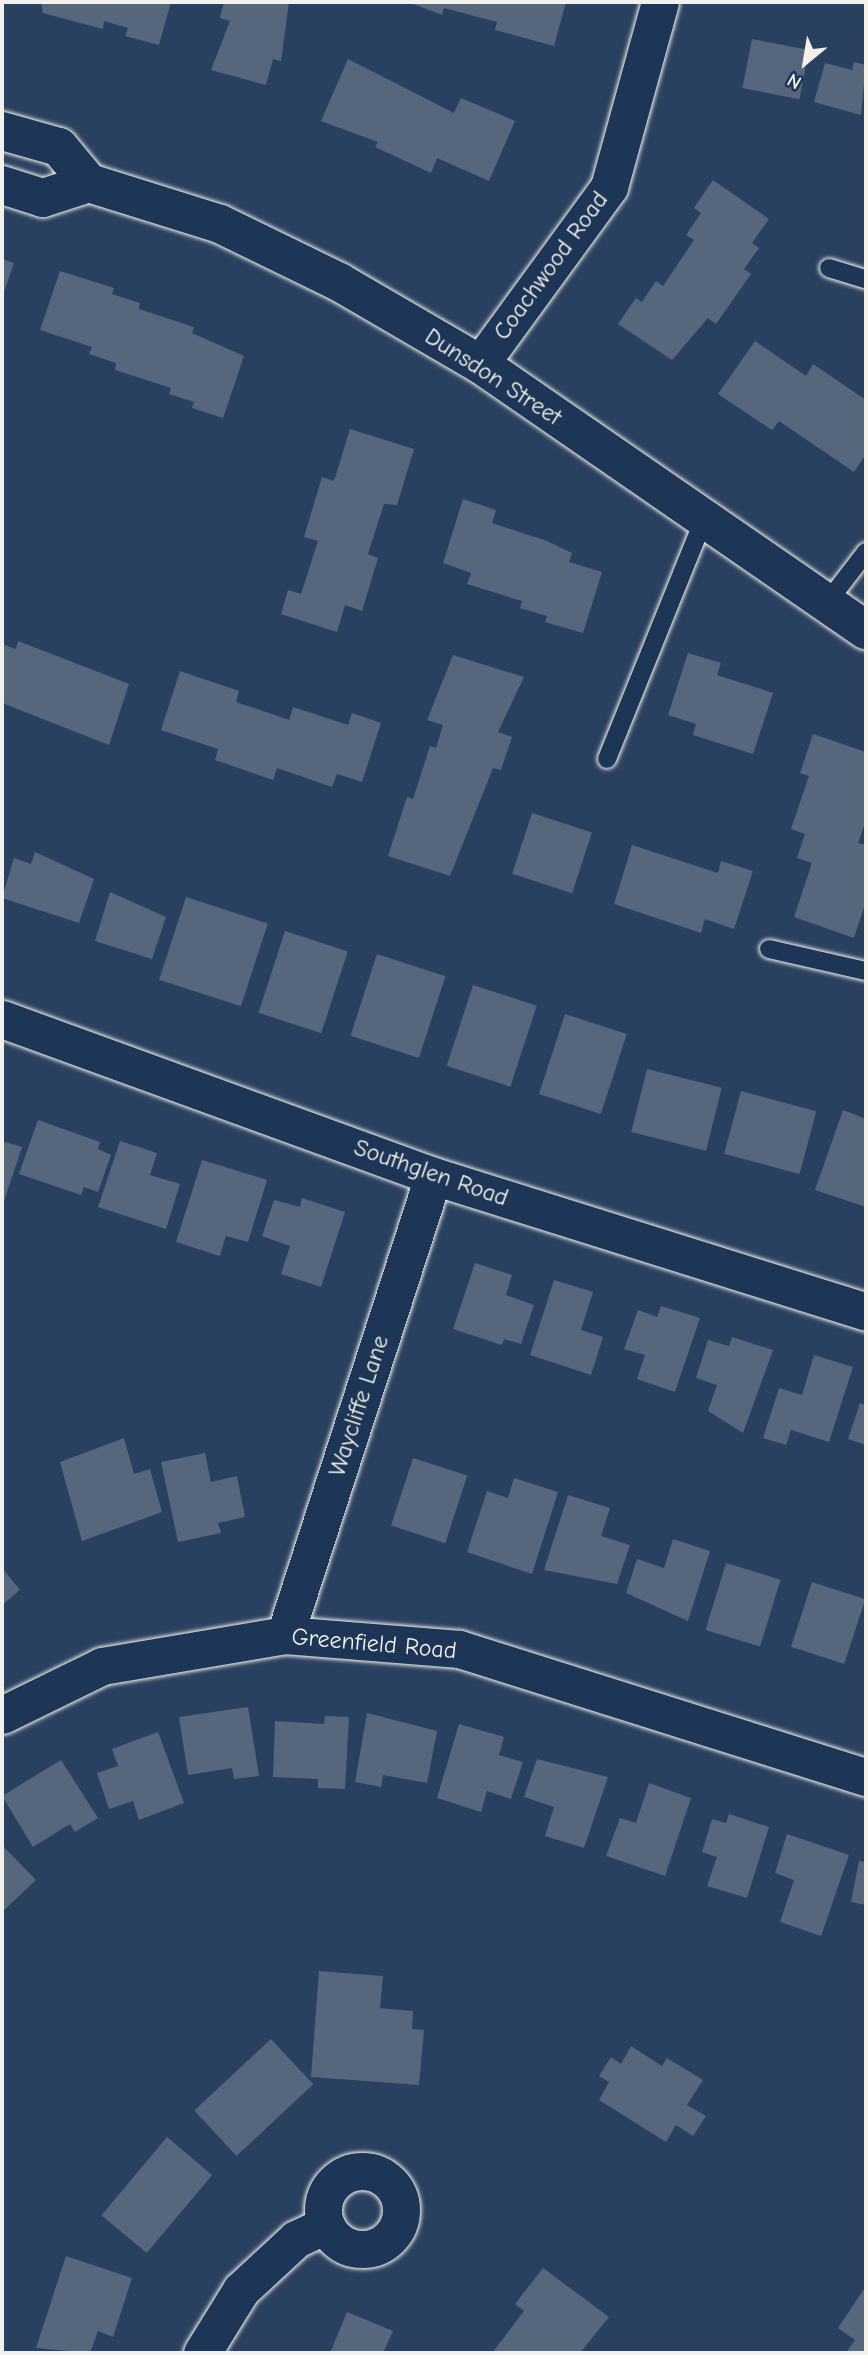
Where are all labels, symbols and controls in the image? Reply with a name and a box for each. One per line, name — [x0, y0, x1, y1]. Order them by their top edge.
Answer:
north arrow — [770, 28, 840, 98]
text: N — [784, 69, 805, 94]
street label: Coachwood Road — [488, 186, 614, 346]
street label: Dunsdon Street — [419, 322, 567, 432]
street label: Southglen Road — [350, 1133, 512, 1213]
street label: Waycliffe Lane — [323, 1332, 395, 1480]
street label: Greenfield Road — [290, 1622, 458, 1666]

